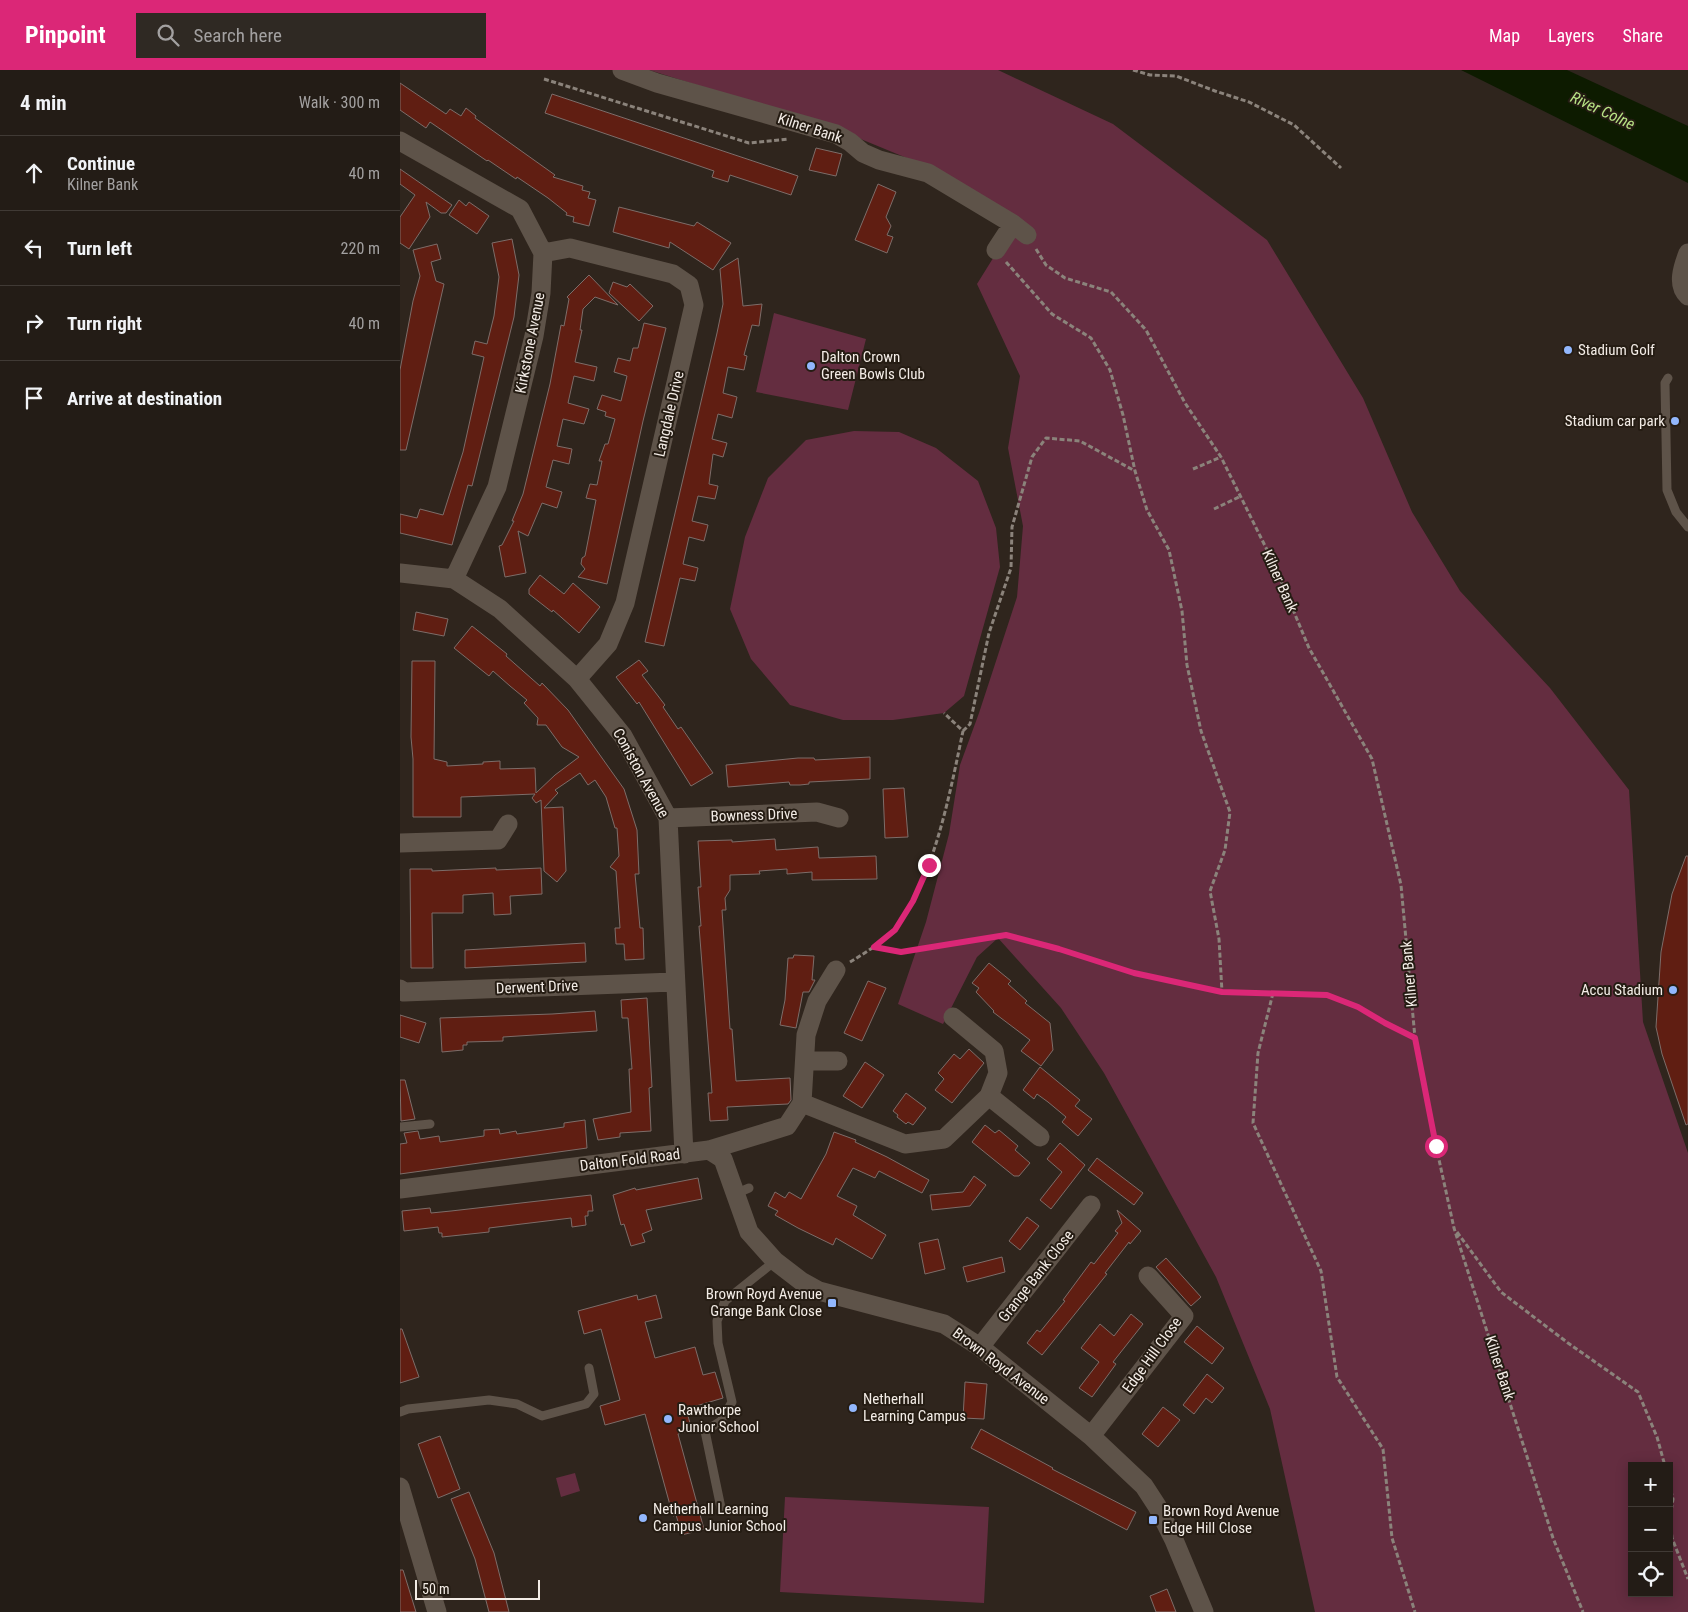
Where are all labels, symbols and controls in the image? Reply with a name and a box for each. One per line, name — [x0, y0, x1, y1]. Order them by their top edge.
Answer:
search box — [136, 13, 486, 58]
text: Pinpoint — [25, 21, 106, 49]
icon: search — [154, 21, 182, 49]
text: Search here — [194, 24, 282, 47]
text: Map — [1489, 25, 1520, 46]
text: Layers — [1548, 25, 1595, 46]
text: Share — [1623, 25, 1663, 46]
water label: River Colne — [1568, 87, 1638, 134]
text: 4 min — [20, 91, 67, 115]
text: Walk · 300 m — [299, 93, 380, 112]
street label: Kilner Bank — [775, 109, 845, 147]
text: Continue — [67, 152, 135, 175]
icon: ahead — [20, 159, 48, 187]
text: 40 m — [348, 164, 380, 183]
text: Kilner Bank — [67, 175, 138, 194]
icon: left — [20, 234, 48, 262]
text: Turn left — [67, 237, 132, 260]
text: 220 m — [341, 239, 380, 258]
street label: Kirkstone Avenue — [511, 291, 549, 395]
icon: right — [20, 309, 48, 337]
text: Turn right — [67, 312, 142, 335]
text: 40 m — [348, 314, 380, 333]
place label: Stadium Golf — [1578, 341, 1655, 359]
marker: Stadium Golf — [1562, 344, 1574, 356]
place label: Dalton Crown Green Bowls Club — [821, 348, 925, 383]
marker: Dalton Crown Green Bowls Club — [805, 360, 817, 372]
street label: Langdale Drive — [650, 369, 688, 459]
icon: arrive — [20, 384, 48, 412]
text: Arrive at destination — [67, 387, 222, 410]
place label: Stadium car park — [1565, 412, 1665, 430]
marker: Stadium car park — [1669, 415, 1681, 427]
street label: Kilner Bank — [1258, 547, 1302, 615]
street label: Coniston Avenue — [609, 725, 673, 821]
street label: Bowness Drive — [710, 804, 798, 826]
route end — [918, 854, 941, 877]
street label: Kilner Bank — [1397, 940, 1421, 1008]
street label: Derwent Drive — [496, 977, 578, 997]
place label: Accu Stadium — [1581, 981, 1663, 999]
marker: Accu Stadium — [1667, 984, 1679, 996]
route start — [1425, 1135, 1448, 1158]
street label: Dalton Fold Road — [579, 1145, 681, 1175]
street label: Grange Bank Close — [995, 1226, 1077, 1326]
place label: Brown Royd Avenue Grange Bank Close — [706, 1285, 822, 1320]
marker: Brown Royd Avenue Grange Bank Close — [826, 1297, 838, 1309]
street label: Edge Hill Close — [1119, 1314, 1185, 1396]
street label: Brown Royd Avenue — [949, 1324, 1053, 1408]
street label: Kilner Bank — [1481, 1333, 1519, 1403]
place label: Netherhall Learning Campus — [863, 1390, 966, 1425]
place label: Rawthorpe Junior School — [678, 1401, 759, 1436]
marker: Netherhall Learning Campus — [847, 1402, 859, 1414]
marker: Rawthorpe Junior School — [662, 1413, 674, 1425]
map controls — [1628, 1462, 1673, 1597]
button: + — [1628, 1462, 1673, 1507]
place label: Netherhall Learning Campus Junior School — [653, 1500, 786, 1535]
place label: Brown Royd Avenue Edge Hill Close — [1163, 1502, 1279, 1537]
button: − — [1628, 1507, 1673, 1552]
marker: Netherhall Learning Campus Junior School — [637, 1512, 649, 1524]
marker: Brown Royd Avenue Edge Hill Close — [1147, 1514, 1159, 1526]
button: locate — [1628, 1552, 1673, 1597]
scale bar — [415, 1577, 540, 1600]
text: 50 m — [422, 1581, 450, 1597]

